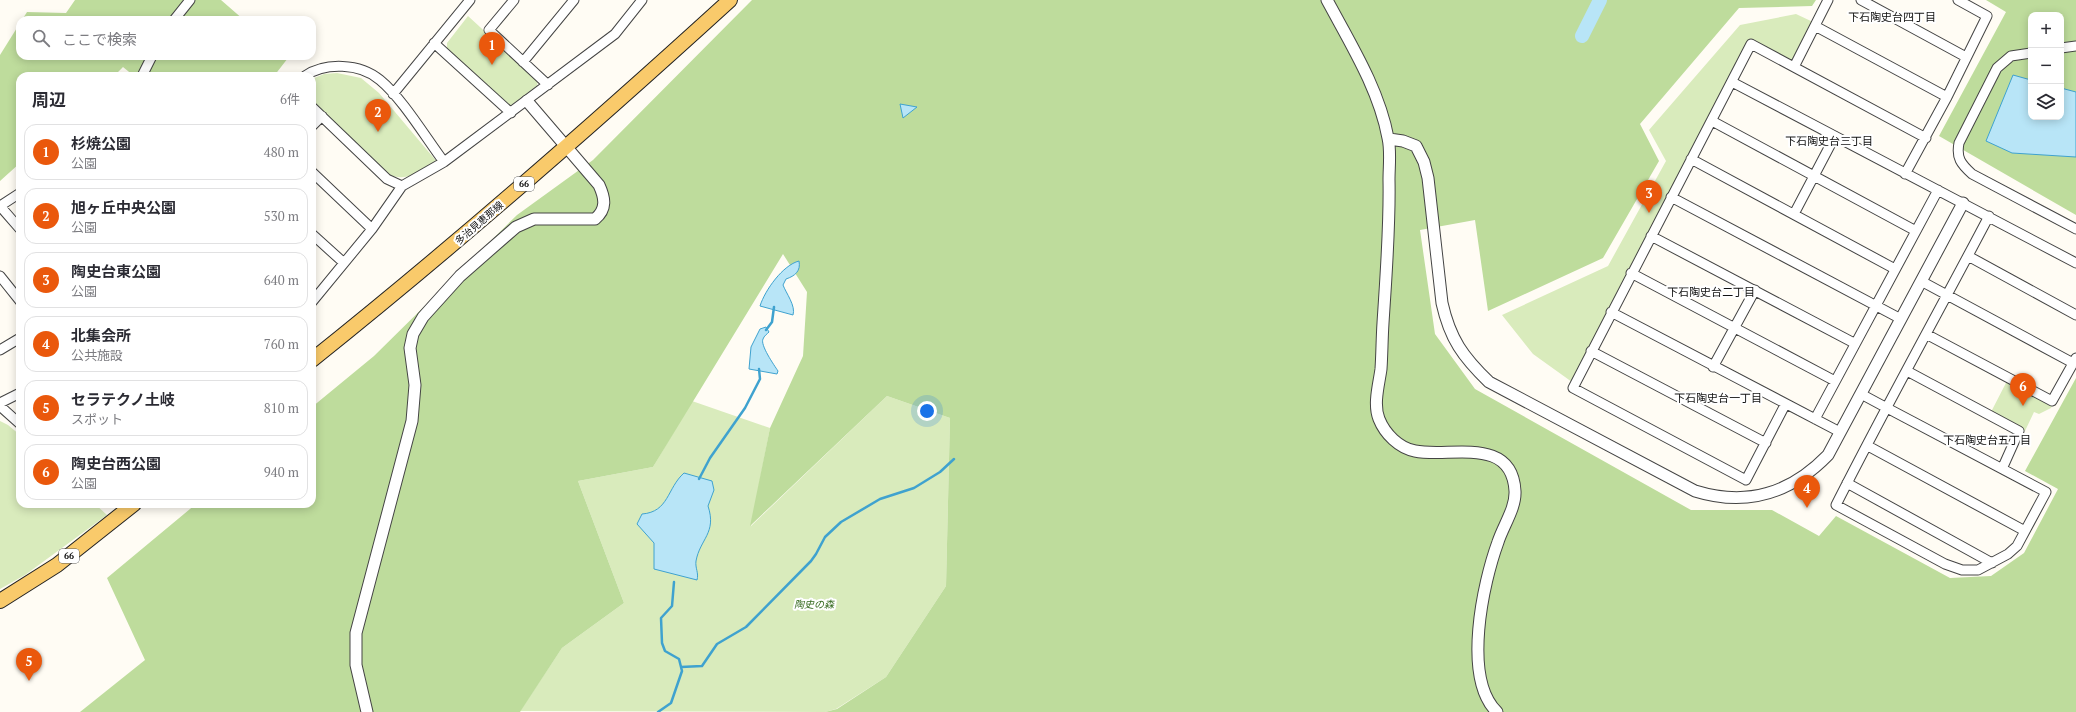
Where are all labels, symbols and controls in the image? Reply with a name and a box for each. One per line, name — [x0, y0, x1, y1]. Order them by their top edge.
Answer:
district label: 下石陶史台四丁目 — [1848, 10, 1936, 24]
map controls — [2028, 12, 2064, 120]
button: + — [2028, 12, 2064, 48]
search box — [16, 16, 316, 60]
icon: search — [30, 27, 52, 49]
text: ここで検索 — [62, 29, 137, 49]
pin: 1 — [479, 32, 505, 65]
button: − — [2028, 48, 2064, 84]
button: layers — [2028, 84, 2064, 120]
text: 周辺 — [32, 88, 66, 111]
text: 6件 — [280, 90, 300, 108]
pin: 2 — [365, 99, 391, 132]
text: 杉焼公園 — [71, 133, 131, 153]
district label: 下石陶史台三丁目 — [1785, 134, 1873, 148]
text: 1 — [42, 143, 50, 161]
text: 480 m — [264, 143, 299, 161]
text: 公園 — [71, 154, 97, 172]
road number: 66 — [514, 177, 534, 191]
pin: 3 — [1636, 180, 1662, 213]
text: 旭ヶ丘中央公園 — [71, 197, 176, 217]
street label: 多治見恵那線 — [452, 198, 506, 248]
text: 2 — [42, 207, 50, 225]
text: 530 m — [264, 207, 299, 225]
text: 公園 — [71, 218, 97, 236]
text: 陶史台東公園 — [71, 261, 161, 281]
text: 3 — [42, 271, 50, 289]
text: 640 m — [264, 271, 299, 289]
text: 公園 — [71, 282, 97, 300]
district label: 下石陶史台二丁目 — [1667, 285, 1755, 299]
text: 北集会所 — [71, 325, 131, 345]
text: 4 — [42, 335, 50, 353]
text: 760 m — [264, 335, 299, 353]
text: 公共施設 — [71, 346, 123, 364]
pin: 6 — [2010, 373, 2036, 406]
text: セラテクノ土岐 — [71, 389, 175, 409]
district label: 下石陶史台一丁目 — [1674, 391, 1762, 405]
text: 5 — [42, 399, 50, 417]
text: 810 m — [264, 399, 299, 417]
your location — [917, 401, 937, 421]
text: スポット — [71, 410, 123, 428]
district label: 下石陶史台五丁目 — [1943, 433, 2031, 447]
text: 陶史台西公園 — [71, 453, 161, 473]
text: 6 — [42, 463, 50, 481]
text: 940 m — [264, 463, 299, 481]
text: 公園 — [71, 474, 97, 492]
pin: 4 — [1794, 475, 1820, 508]
road number: 66 — [59, 549, 79, 563]
park label: 陶史の森 — [794, 598, 835, 611]
pin: 5 — [16, 648, 42, 681]

